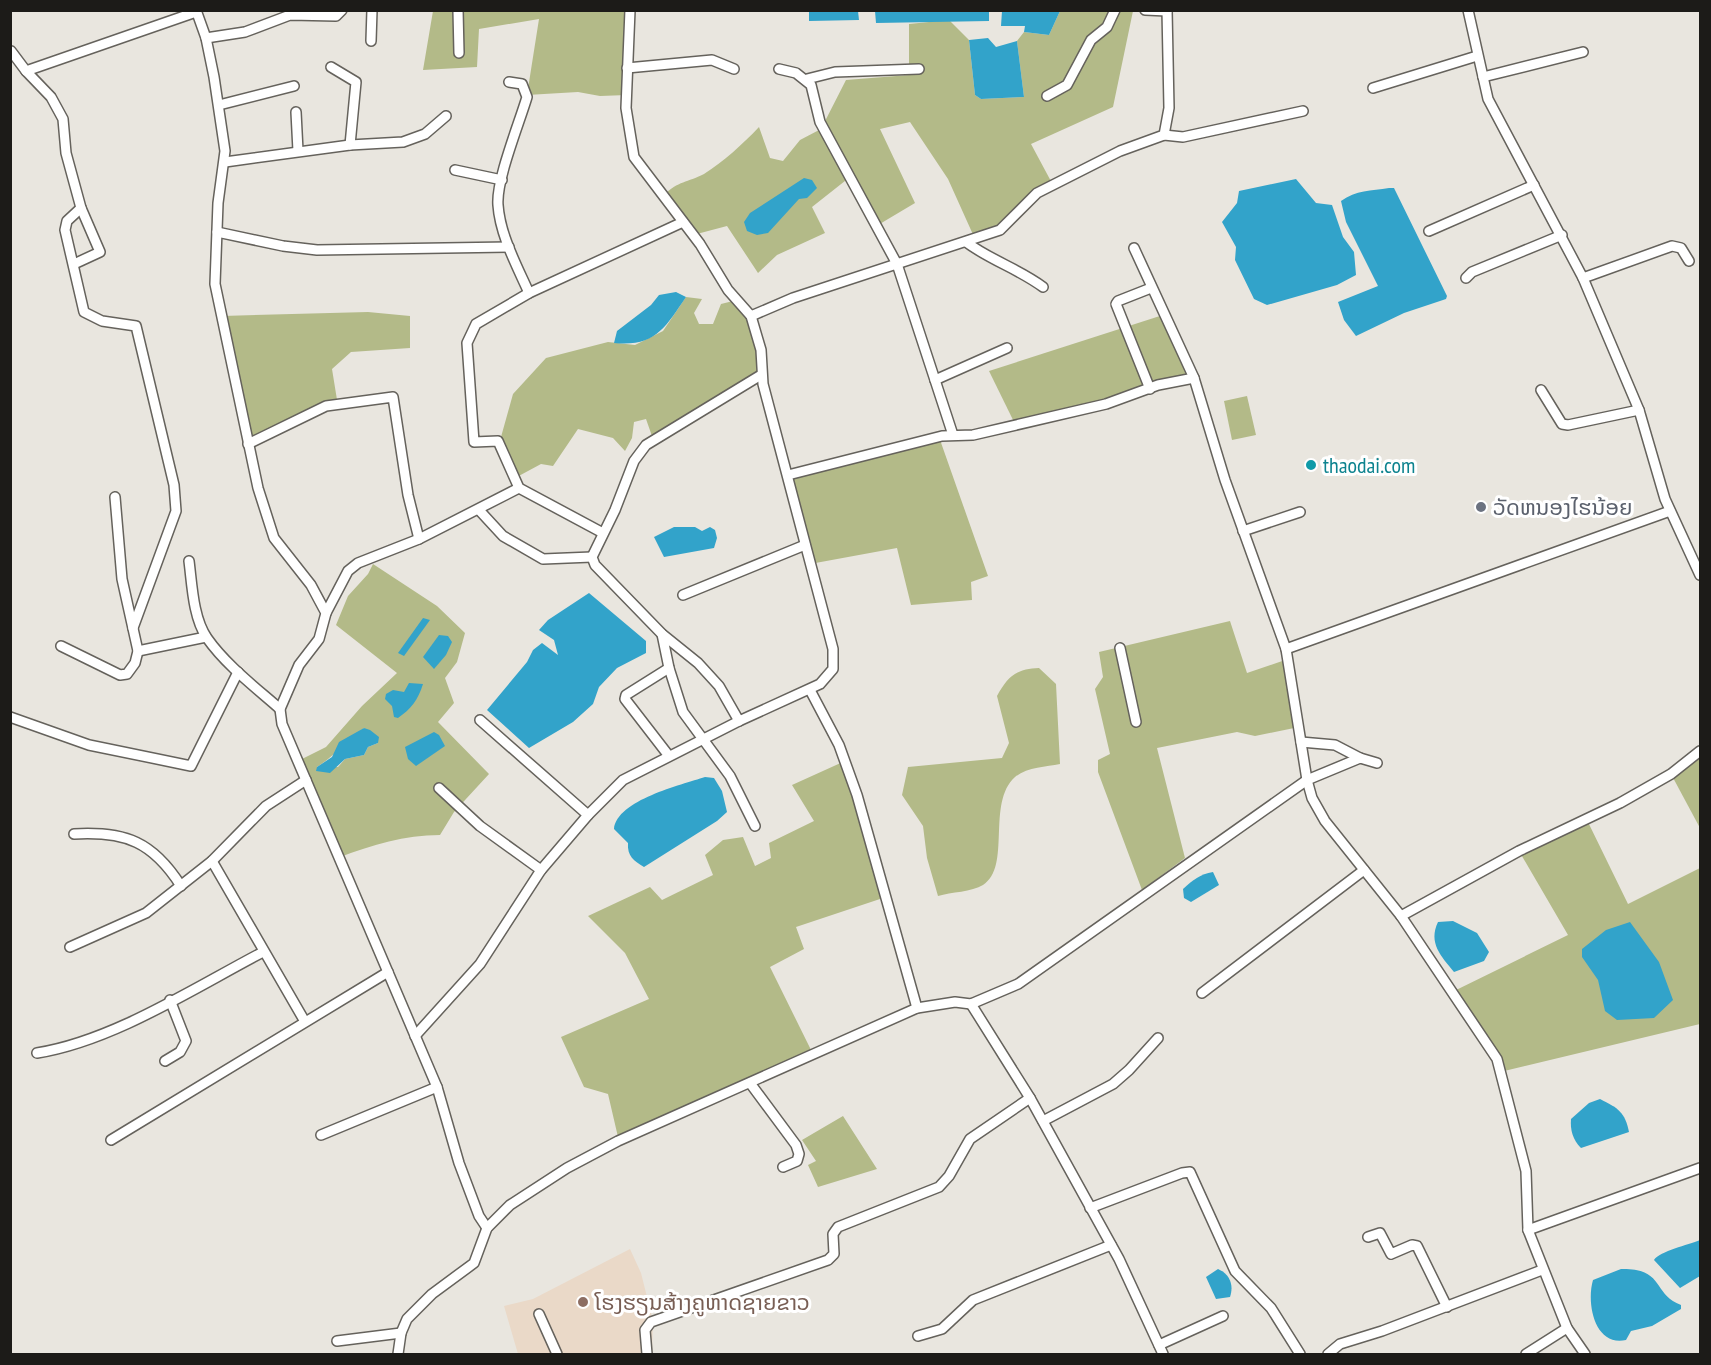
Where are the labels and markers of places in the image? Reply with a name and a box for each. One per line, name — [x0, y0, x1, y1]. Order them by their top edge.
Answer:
place label: thaodai.com — [1323, 451, 1415, 479]
marker: thaodai.com — [1304, 458, 1318, 472]
place label: ວັດຫນອງໄຮນ້ອຍ — [1493, 493, 1632, 521]
marker: ວັດຫນອງໄຮນ້ອຍ — [1474, 500, 1488, 514]
place label: ໂຮງຮຽນສ້າງຄູຫາດຊາຍຂາວ — [594, 1288, 810, 1317]
marker: ໂຮງຮຽນສ້າງຄູຫາດຊາຍຂາວ — [576, 1295, 590, 1309]

